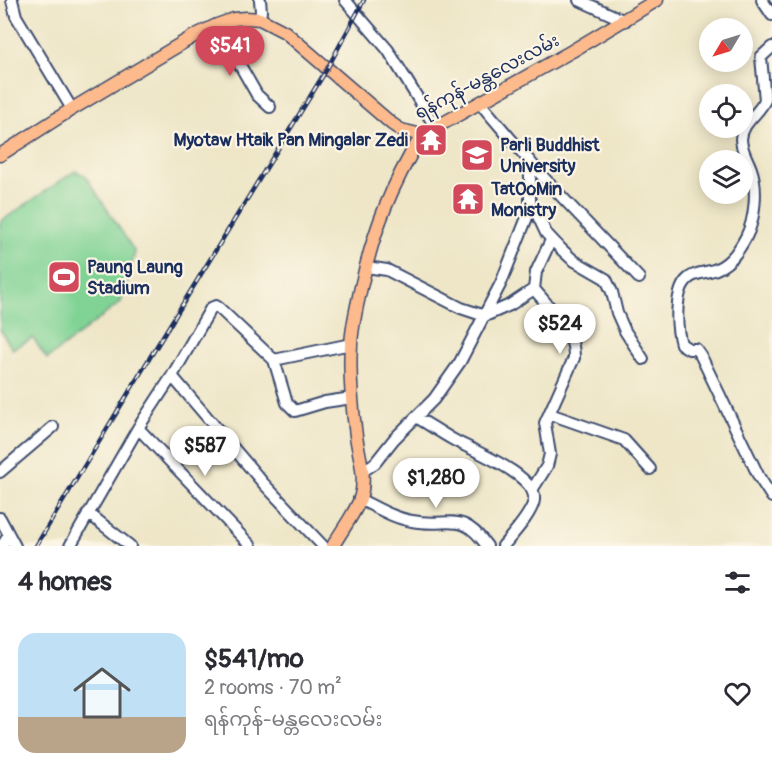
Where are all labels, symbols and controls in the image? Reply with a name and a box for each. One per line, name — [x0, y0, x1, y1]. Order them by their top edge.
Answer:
north arrow — [699, 18, 753, 72]
map controls — [699, 18, 753, 204]
pin: $541 — [194, 26, 266, 77]
street label: ရန်ကုန်-မန္တလေးလမ်း — [410, 27, 565, 128]
text: $541 — [209, 33, 251, 58]
button: locate — [699, 84, 753, 138]
temple icon: Myotaw Htaik Pan Mingalar Zedi — [413, 122, 449, 158]
place label: Myotaw Htaik Pan Mingalar Zedi — [173, 129, 408, 152]
place label: Parli Buddhist University — [500, 134, 600, 178]
school or university icon: Parli Buddhist University — [459, 137, 495, 173]
button: layers — [699, 150, 753, 204]
place label: TatOoMin Monistry — [490, 178, 562, 222]
temple icon: TatOoMin Monistry — [450, 181, 486, 217]
place label: Paung Laung Stadium — [87, 256, 183, 300]
sports icon: Paung Laung Stadium — [46, 259, 82, 295]
pin: $524 — [524, 304, 596, 355]
text: $524 — [538, 311, 582, 336]
pin: $587 — [169, 426, 241, 477]
text: $587 — [184, 433, 226, 458]
pin: $1,280 — [387, 458, 485, 509]
text: $1,280 — [407, 465, 465, 490]
text: 4 homes — [18, 566, 112, 598]
icon: filters — [721, 566, 754, 599]
text: $541/mo — [204, 643, 304, 675]
icon: home — [66, 657, 138, 729]
text: 2 rooms · 70 m² — [204, 675, 342, 700]
icon: heart — [721, 677, 754, 710]
text: ရန်ကုန်-မန္တလေးလမ်း — [204, 707, 382, 732]

